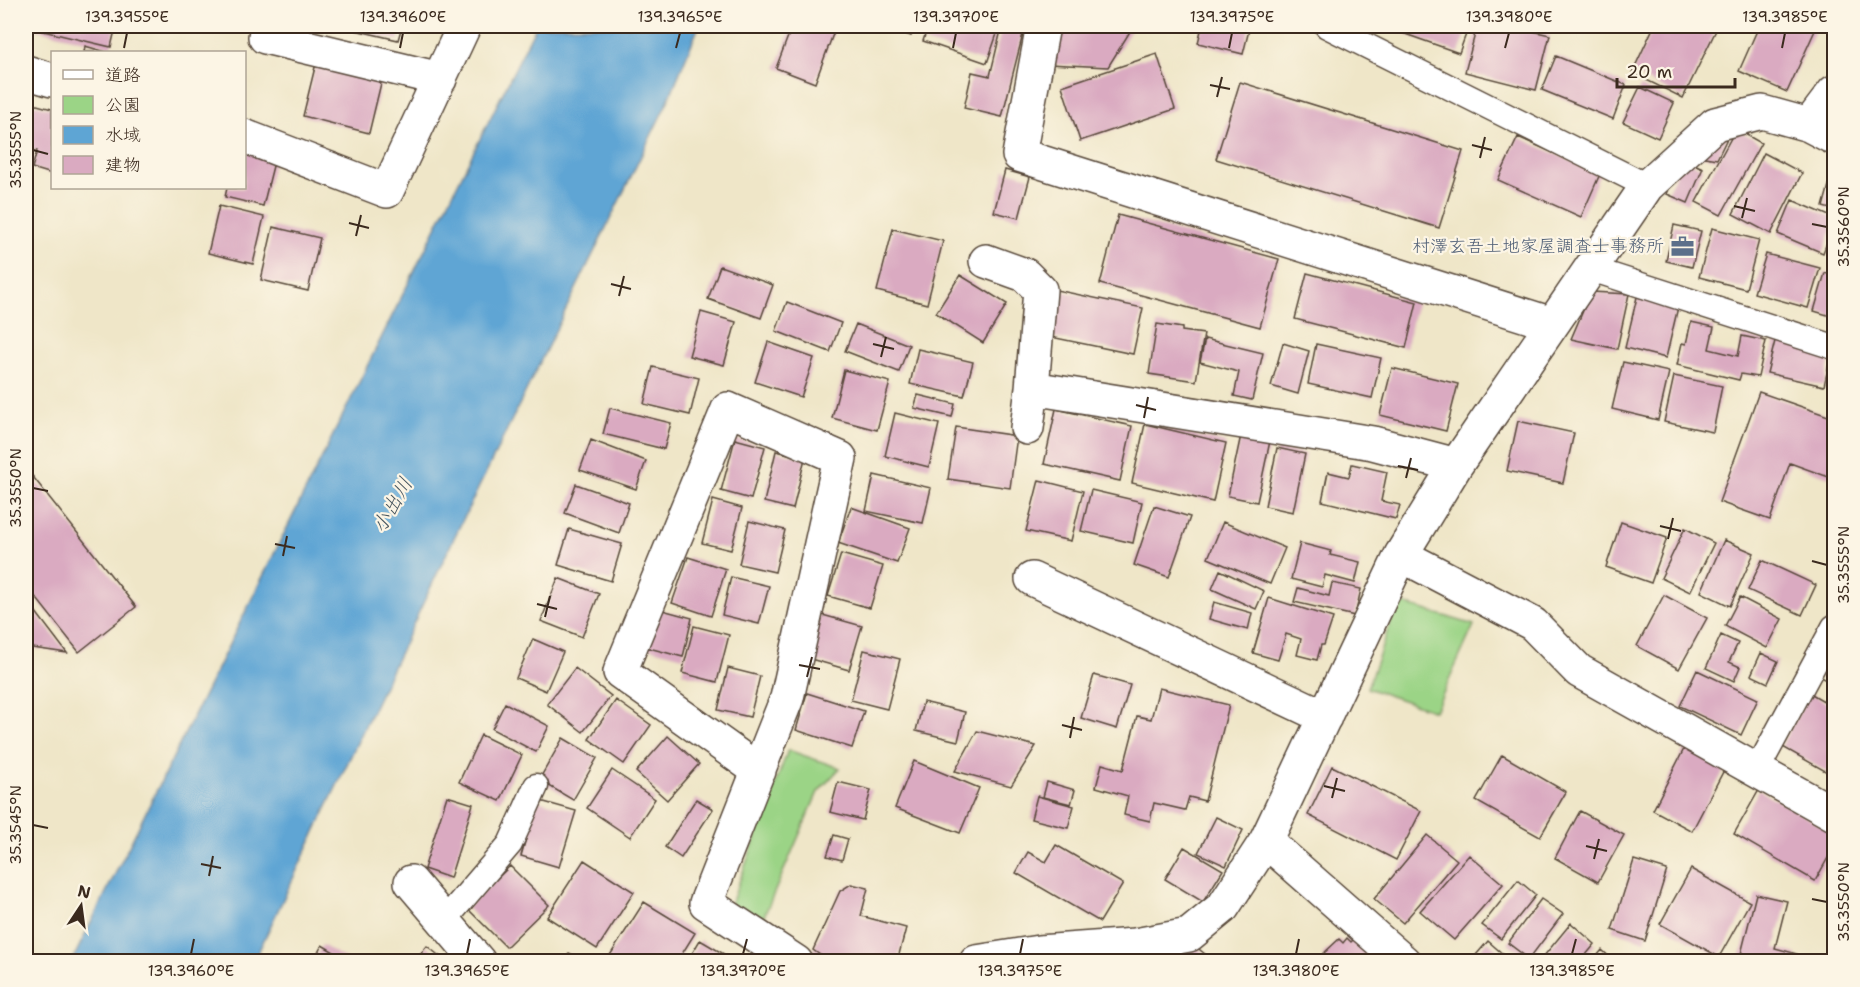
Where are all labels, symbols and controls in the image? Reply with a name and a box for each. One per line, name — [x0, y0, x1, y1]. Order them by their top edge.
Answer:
text: 139.3955°E — [85, 7, 169, 27]
text: 139.3960°E — [360, 7, 446, 27]
text: 139.3965°E — [638, 7, 722, 27]
text: 139.3970°E — [913, 7, 999, 27]
text: 139.3975°E — [1190, 7, 1274, 27]
text: 139.3980°E — [1466, 7, 1552, 27]
text: 139.3985°E — [1742, 7, 1828, 27]
legend — [51, 51, 246, 189]
scale bar — [1617, 51, 1736, 89]
text: 20 m — [1626, 60, 1672, 84]
text: 道路 — [105, 63, 141, 87]
text: 公園 — [105, 93, 141, 117]
text: 35.3555°N — [6, 111, 26, 189]
text: 水域 — [105, 123, 141, 147]
text: 建物 — [105, 153, 141, 177]
text: 35.3560°N — [1834, 186, 1854, 268]
office icon: 村澤玄吾土地家屋調査士事務所 — [1669, 233, 1695, 259]
place label: 村澤玄吾土地家屋調査士事務所 — [1412, 234, 1664, 258]
text: 35.3550°N — [6, 448, 26, 528]
water label: 小出川 — [366, 473, 418, 537]
text: 35.3555°N — [1834, 526, 1854, 604]
text: 35.3545°N — [6, 785, 26, 865]
text: 35.3550°N — [1834, 862, 1854, 942]
north arrow — [51, 876, 111, 936]
text: N — [76, 880, 93, 904]
text: 139.3960°E — [148, 961, 234, 981]
text: 139.3965°E — [425, 961, 509, 981]
text: 139.3970°E — [700, 961, 786, 981]
text: 139.3975°E — [978, 961, 1062, 981]
text: 139.3980°E — [1253, 961, 1339, 981]
text: 139.3985°E — [1529, 961, 1615, 981]

